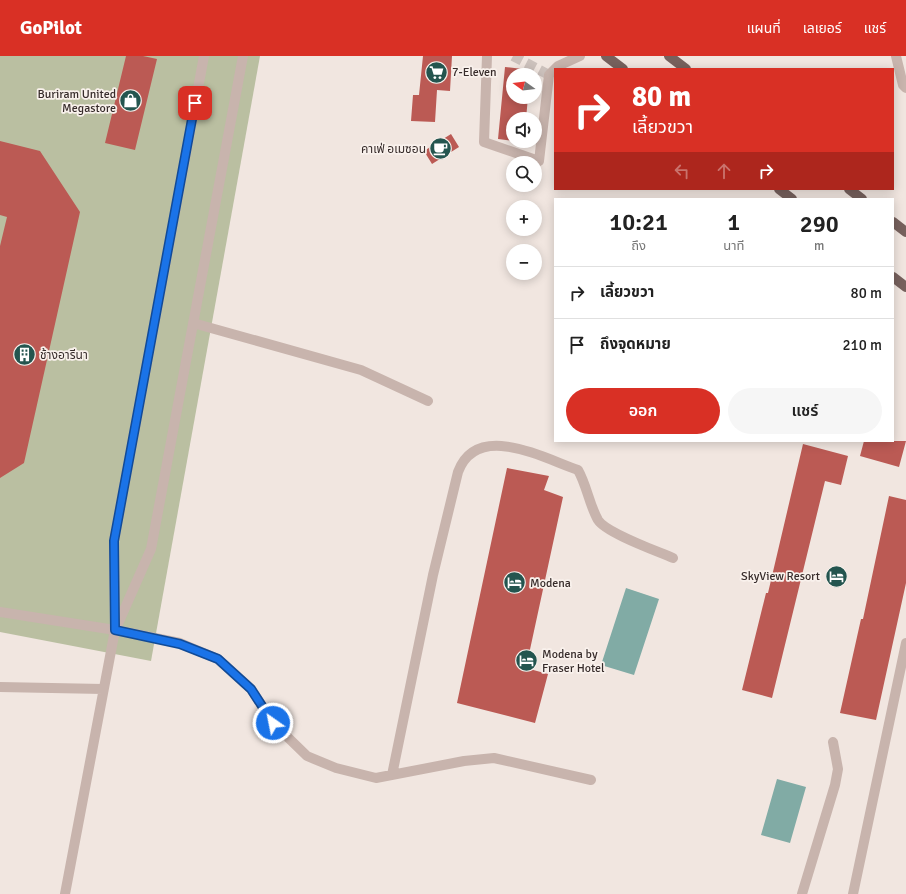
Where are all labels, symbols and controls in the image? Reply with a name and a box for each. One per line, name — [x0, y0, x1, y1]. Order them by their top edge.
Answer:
text: GoPilot — [20, 16, 82, 40]
text: แผนที่ — [747, 20, 781, 37]
text: เลเยอร์ — [803, 20, 842, 37]
text: แชร์ — [864, 20, 886, 37]
supermarket icon: 7-Eleven — [423, 59, 449, 85]
place label: 7-Eleven — [452, 65, 497, 80]
north arrow — [506, 68, 542, 104]
map controls — [506, 68, 542, 280]
text: 80 m — [632, 80, 691, 114]
icon: right — [566, 84, 618, 136]
pin — [178, 86, 212, 120]
place label: Buriram United Megastore — [37, 87, 116, 116]
shop icon: Buriram United Megastore — [118, 88, 144, 114]
icon: arrive — [184, 92, 206, 114]
button: sound — [506, 112, 542, 148]
text: เลี้ยวขวา — [632, 116, 693, 138]
cafe icon: คาเฟ่ อเมซอน — [428, 136, 454, 162]
place label: คาเฟ่ อเมซอน — [361, 142, 426, 157]
button: search — [506, 156, 542, 192]
icon: left — [671, 160, 693, 182]
icon: ahead — [713, 160, 735, 182]
icon: right — [755, 160, 777, 182]
button: + — [506, 200, 542, 236]
text: 10:21 — [609, 207, 668, 237]
text: 1 — [727, 207, 740, 237]
text: 290 — [800, 209, 839, 239]
text: ถึง — [631, 238, 646, 254]
text: นาที — [723, 238, 744, 254]
text: m — [814, 238, 824, 254]
button: − — [506, 244, 542, 280]
icon: right — [566, 282, 588, 304]
text: เลี้ยวขวา — [600, 283, 654, 301]
text: 80 m — [851, 284, 882, 302]
icon: arrive — [566, 334, 588, 356]
text: ถึงจุดหมาย — [600, 335, 671, 353]
text: 210 m — [842, 336, 882, 354]
building icon: ช้างอารีนา — [11, 342, 37, 368]
place label: ช้างอารีนา — [40, 348, 88, 363]
button: ออก — [566, 388, 720, 434]
button: แชร์ — [728, 388, 882, 434]
hotel icon: SkyView Resort — [823, 563, 849, 589]
place label: SkyView Resort — [741, 569, 820, 584]
hotel icon: Modena — [501, 570, 527, 596]
place label: Modena — [530, 576, 571, 591]
place label: Modena by Fraser Hotel — [542, 647, 605, 676]
hotel icon: Modena by Fraser Hotel — [514, 648, 540, 674]
position arrow — [252, 702, 294, 744]

